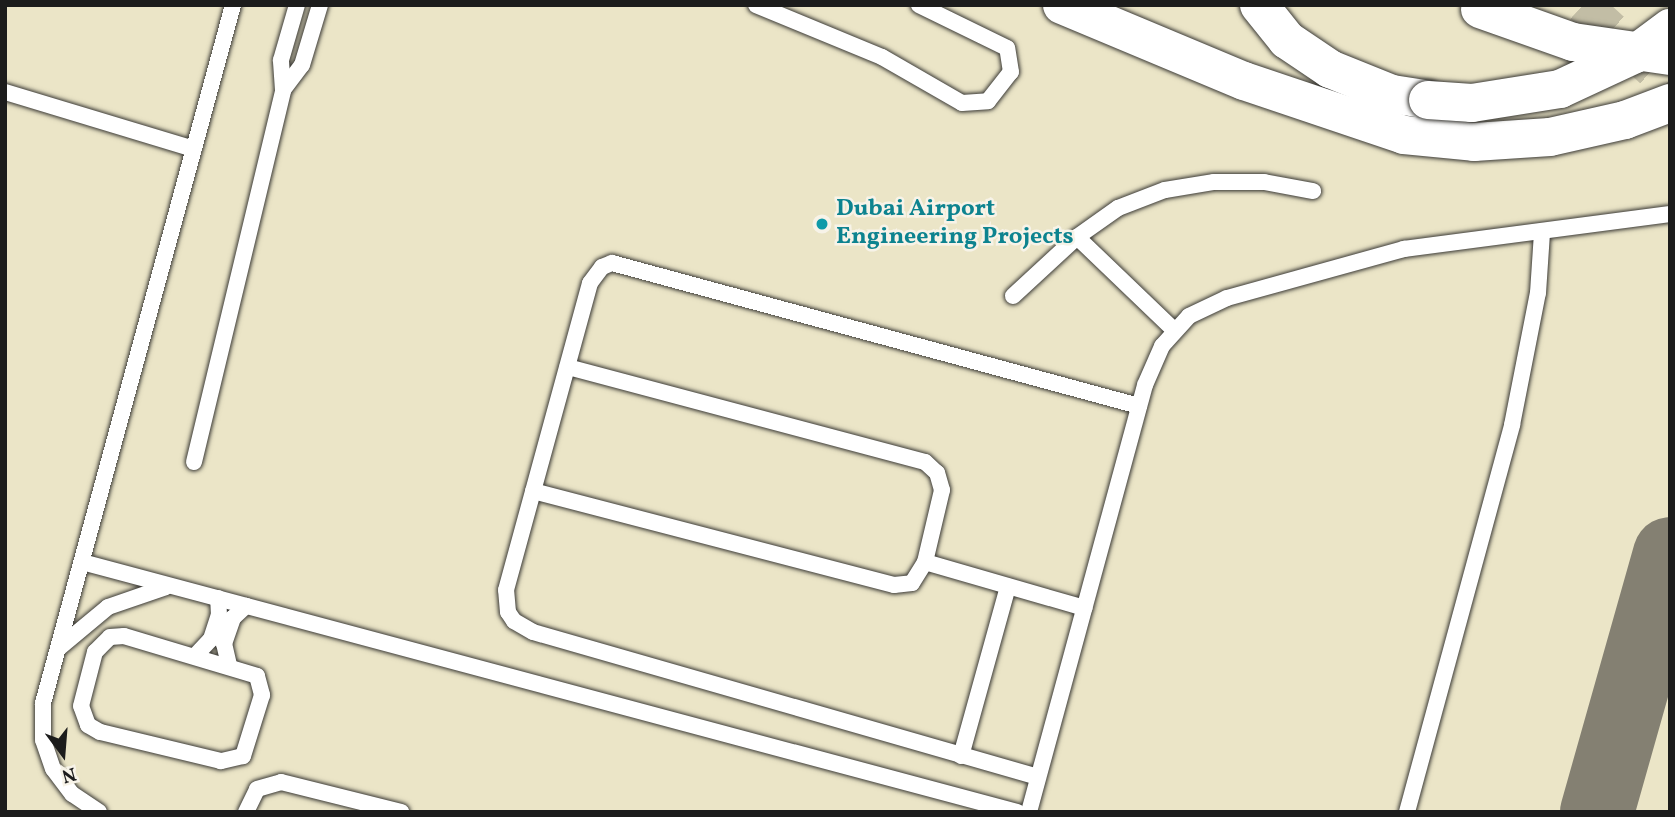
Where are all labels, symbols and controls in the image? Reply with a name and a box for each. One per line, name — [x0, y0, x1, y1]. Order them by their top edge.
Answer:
place label: Dubai Airport Engineering Projects — [836, 196, 1074, 252]
marker: Dubai Airport Engineering Projects — [814, 216, 830, 232]
north arrow — [28, 719, 98, 789]
text: N — [59, 760, 79, 789]

